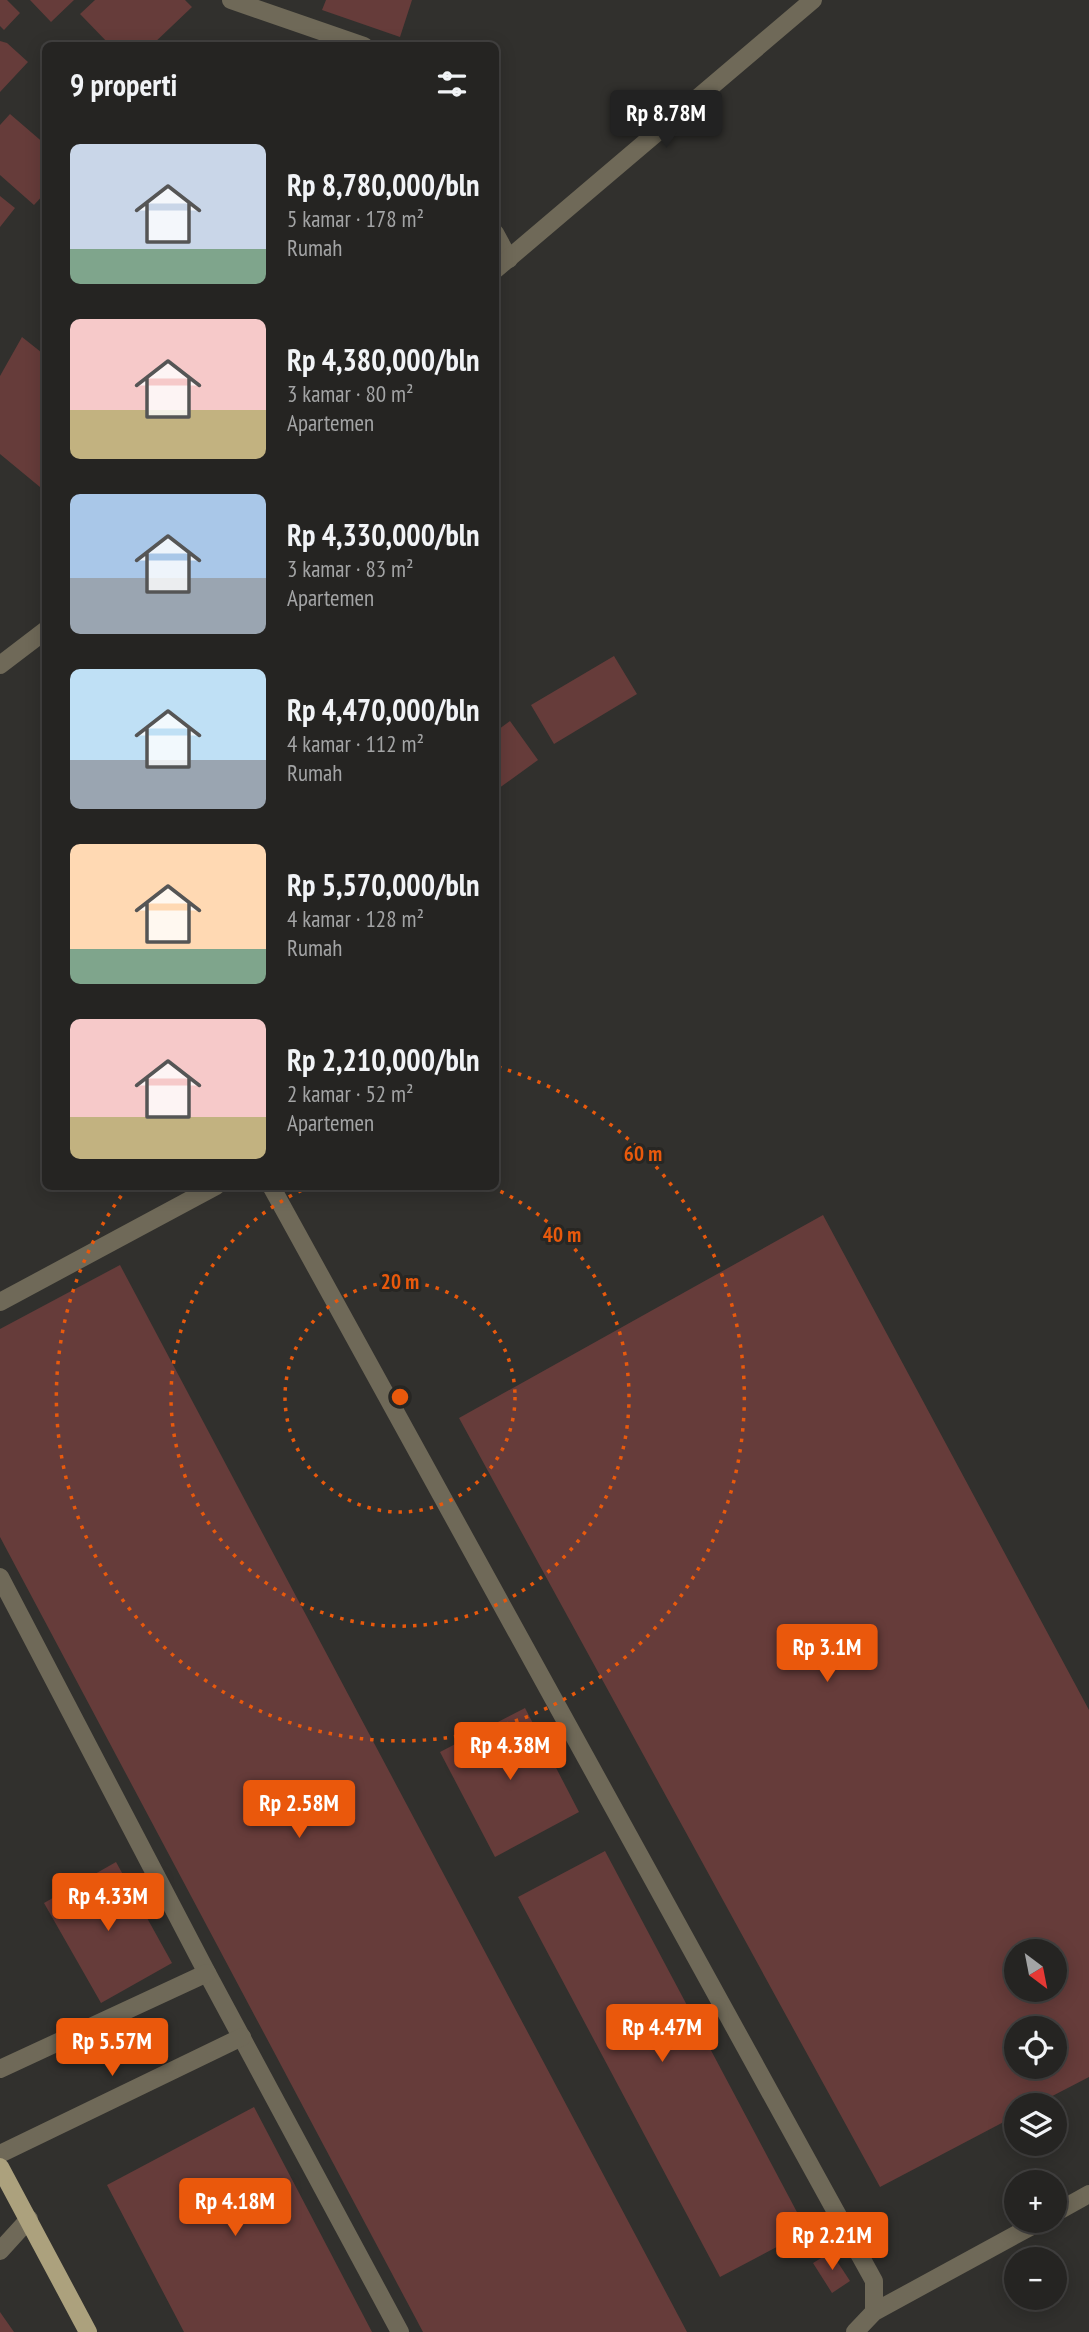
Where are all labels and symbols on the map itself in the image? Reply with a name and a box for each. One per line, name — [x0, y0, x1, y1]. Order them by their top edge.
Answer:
pin: Rp 8.78M — [594, 90, 738, 150]
text: 60 m — [624, 1140, 662, 1167]
text: 40 m — [543, 1221, 581, 1248]
text: 20 m — [381, 1268, 419, 1295]
centre of rings — [388, 1385, 412, 1409]
pin: Rp 3.1M — [762, 1624, 892, 1684]
pin: Rp 4.38M — [438, 1722, 582, 1782]
pin: Rp 2.58M — [227, 1780, 371, 1840]
pin: Rp 4.33M — [36, 1874, 180, 1933]
north arrow — [1004, 1939, 1068, 2002]
pin: Rp 4.47M — [590, 2004, 734, 2064]
pin: Rp 5.57M — [40, 2018, 184, 2078]
pin: Rp 4.18M — [163, 2178, 307, 2238]
pin: Rp 2.21M — [760, 2212, 904, 2272]

